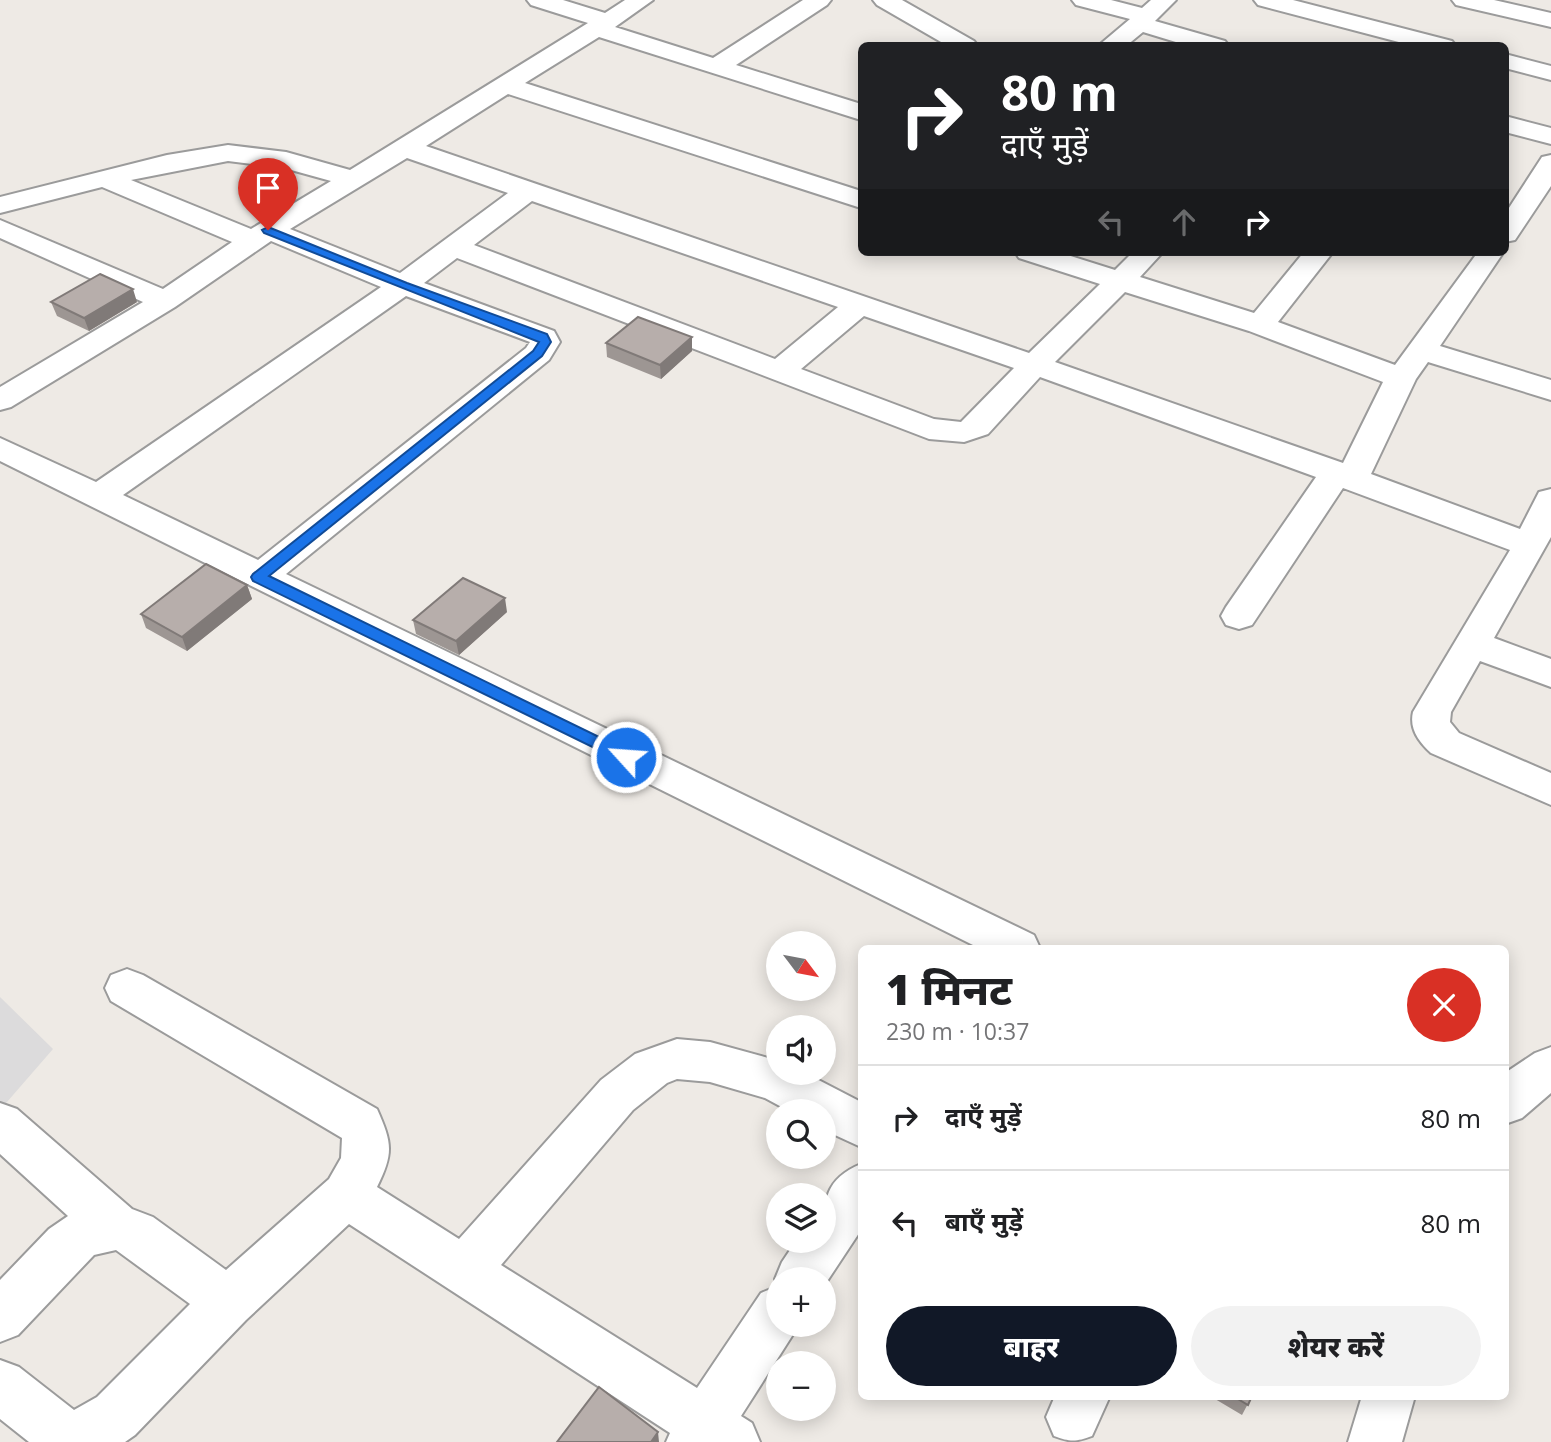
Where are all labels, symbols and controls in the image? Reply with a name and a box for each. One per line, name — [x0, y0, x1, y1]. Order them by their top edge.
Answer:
text: 80 m — [1001, 59, 1118, 125]
icon: right — [886, 70, 977, 161]
text: दाएँ मुड़ें — [1001, 122, 1089, 165]
pin — [238, 158, 298, 230]
icon: arrive — [249, 169, 287, 207]
icon: left — [1092, 203, 1130, 241]
icon: ahead — [1165, 203, 1203, 241]
icon: right — [1238, 203, 1276, 241]
position arrow — [589, 720, 663, 794]
north arrow — [766, 931, 836, 1001]
map controls — [766, 931, 836, 1421]
text: 1 मिनट — [886, 960, 1012, 1017]
button: close — [1407, 968, 1481, 1042]
button: sound — [766, 1015, 836, 1085]
text: 230 m · 10:37 — [886, 1015, 1029, 1047]
text: दाएँ मुड़ें — [945, 1098, 1022, 1134]
button: search — [766, 1099, 836, 1169]
icon: right — [886, 1099, 924, 1137]
text: 80 m — [1420, 1100, 1481, 1136]
button: layers — [766, 1183, 836, 1253]
text: बाएँ मुड़ें — [945, 1203, 1023, 1239]
icon: left — [886, 1204, 924, 1242]
text: 80 m — [1420, 1205, 1481, 1241]
button: + — [766, 1267, 836, 1337]
button: बाहर — [886, 1306, 1177, 1386]
button: शेयर करें — [1191, 1306, 1481, 1386]
button: − — [766, 1351, 836, 1421]

